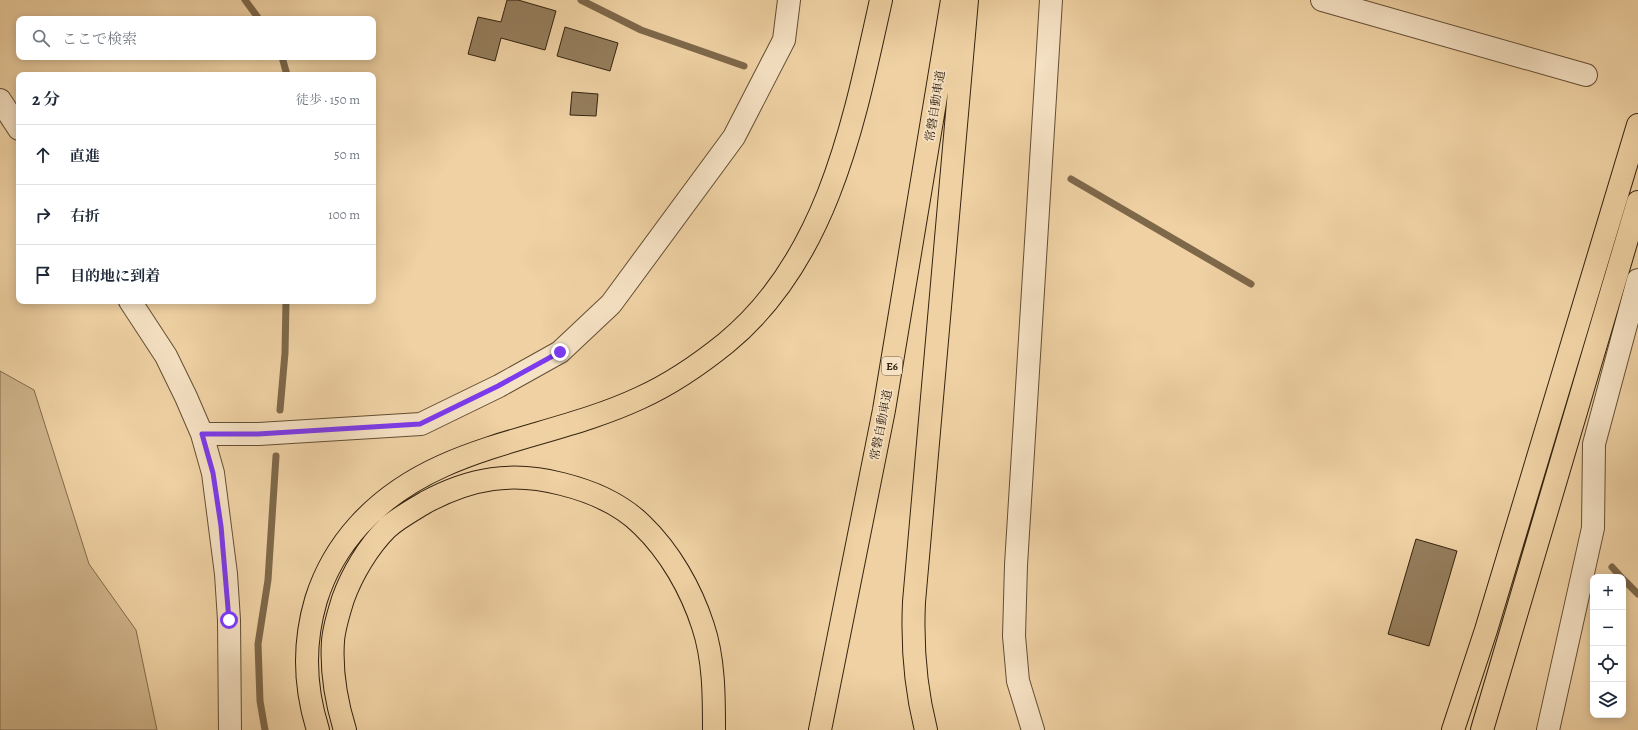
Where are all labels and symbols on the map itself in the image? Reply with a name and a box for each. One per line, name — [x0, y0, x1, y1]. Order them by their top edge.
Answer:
street label: 常磐自動車道 — [921, 69, 949, 143]
route end — [551, 343, 569, 361]
road number: E6 — [882, 357, 902, 375]
street label: 常磐自動車道 — [866, 388, 896, 462]
route start — [220, 611, 238, 629]

